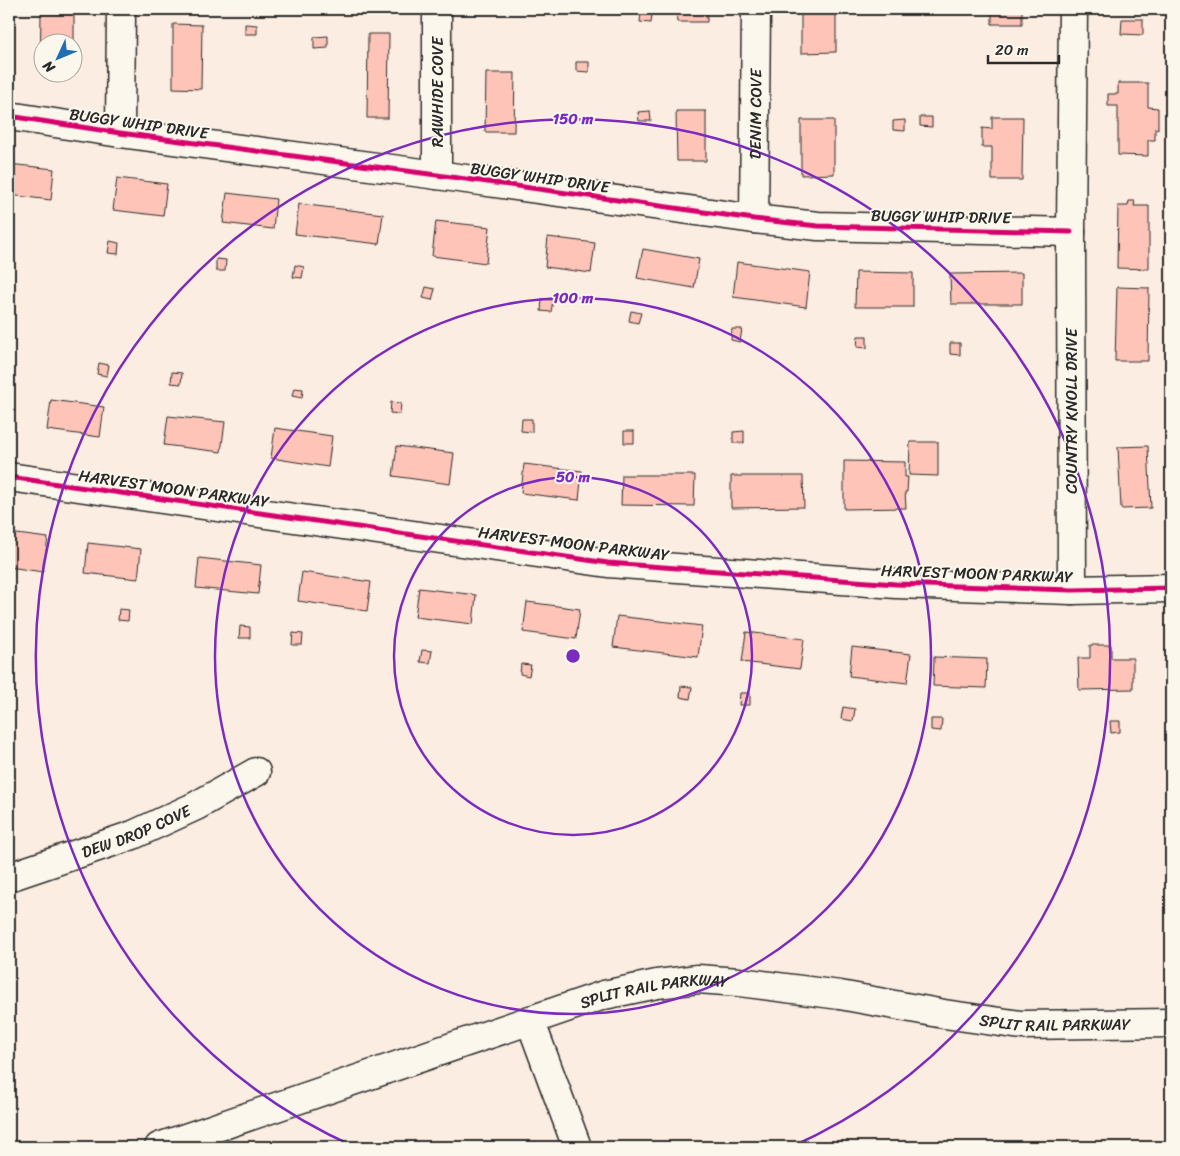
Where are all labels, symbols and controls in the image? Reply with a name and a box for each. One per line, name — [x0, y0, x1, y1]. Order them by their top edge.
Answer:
north arrow — [32, 32, 82, 82]
scale bar — [988, 32, 1059, 64]
street label: RAWHIDE COVE — [423, 36, 452, 147]
text: 20 m — [995, 37, 1029, 63]
text: N — [36, 54, 62, 80]
street label: DENIM COVE — [741, 67, 770, 159]
street label: BUGGY WHIP DRIVE — [68, 99, 211, 148]
text: 150 m — [553, 106, 594, 132]
street label: BUGGY WHIP DRIVE — [469, 153, 612, 202]
street label: BUGGY WHIP DRIVE — [871, 201, 1012, 232]
text: 100 m — [553, 285, 594, 311]
street label: COUNTRY KNOLL DRIVE — [1057, 327, 1086, 494]
street label: HARVEST MOON PARKWAY — [77, 461, 271, 516]
text: 50 m — [556, 464, 591, 490]
street label: HARVEST MOON PARKWAY — [477, 517, 671, 570]
street label: HARVEST MOON PARKWAY — [880, 556, 1074, 591]
centre of rings — [564, 647, 582, 665]
street label: DEW DROP COVE — [78, 796, 197, 866]
street label: SPLIT RAIL PARKWAY — [576, 965, 731, 1017]
street label: SPLIT RAIL PARKWAY — [977, 1005, 1132, 1040]

